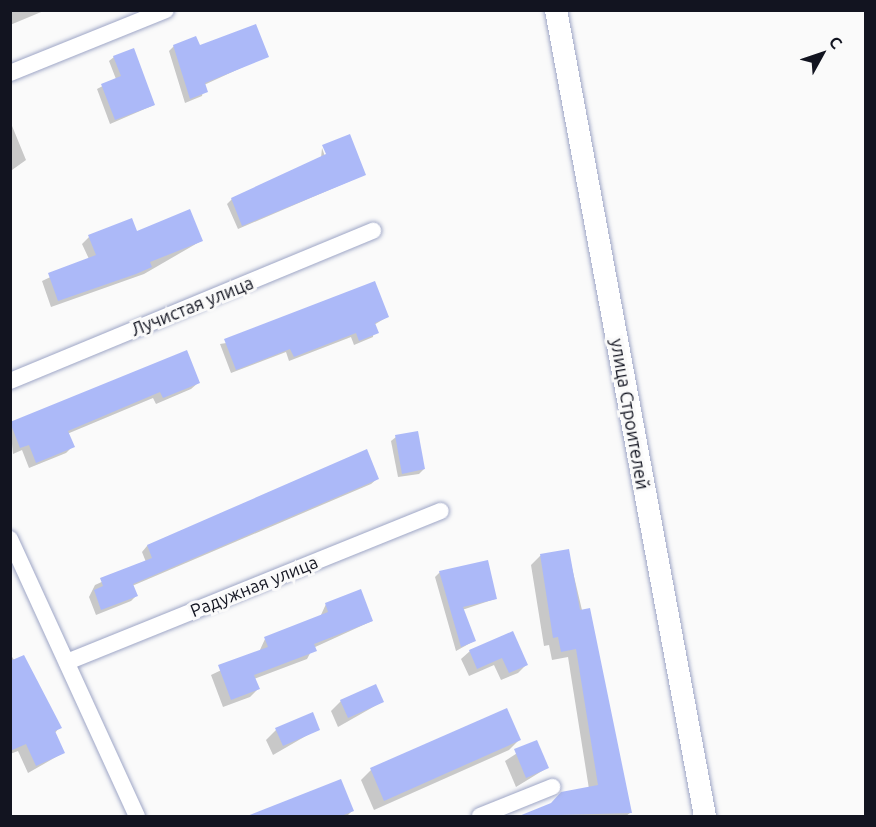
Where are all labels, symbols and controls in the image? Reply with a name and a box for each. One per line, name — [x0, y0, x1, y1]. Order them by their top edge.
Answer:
north arrow — [792, 24, 852, 84]
text: С — [826, 33, 846, 52]
street label: Лучистая улица — [128, 272, 256, 340]
street label: улица Строителей — [606, 337, 654, 491]
street label: Радужная улица — [187, 551, 321, 621]

